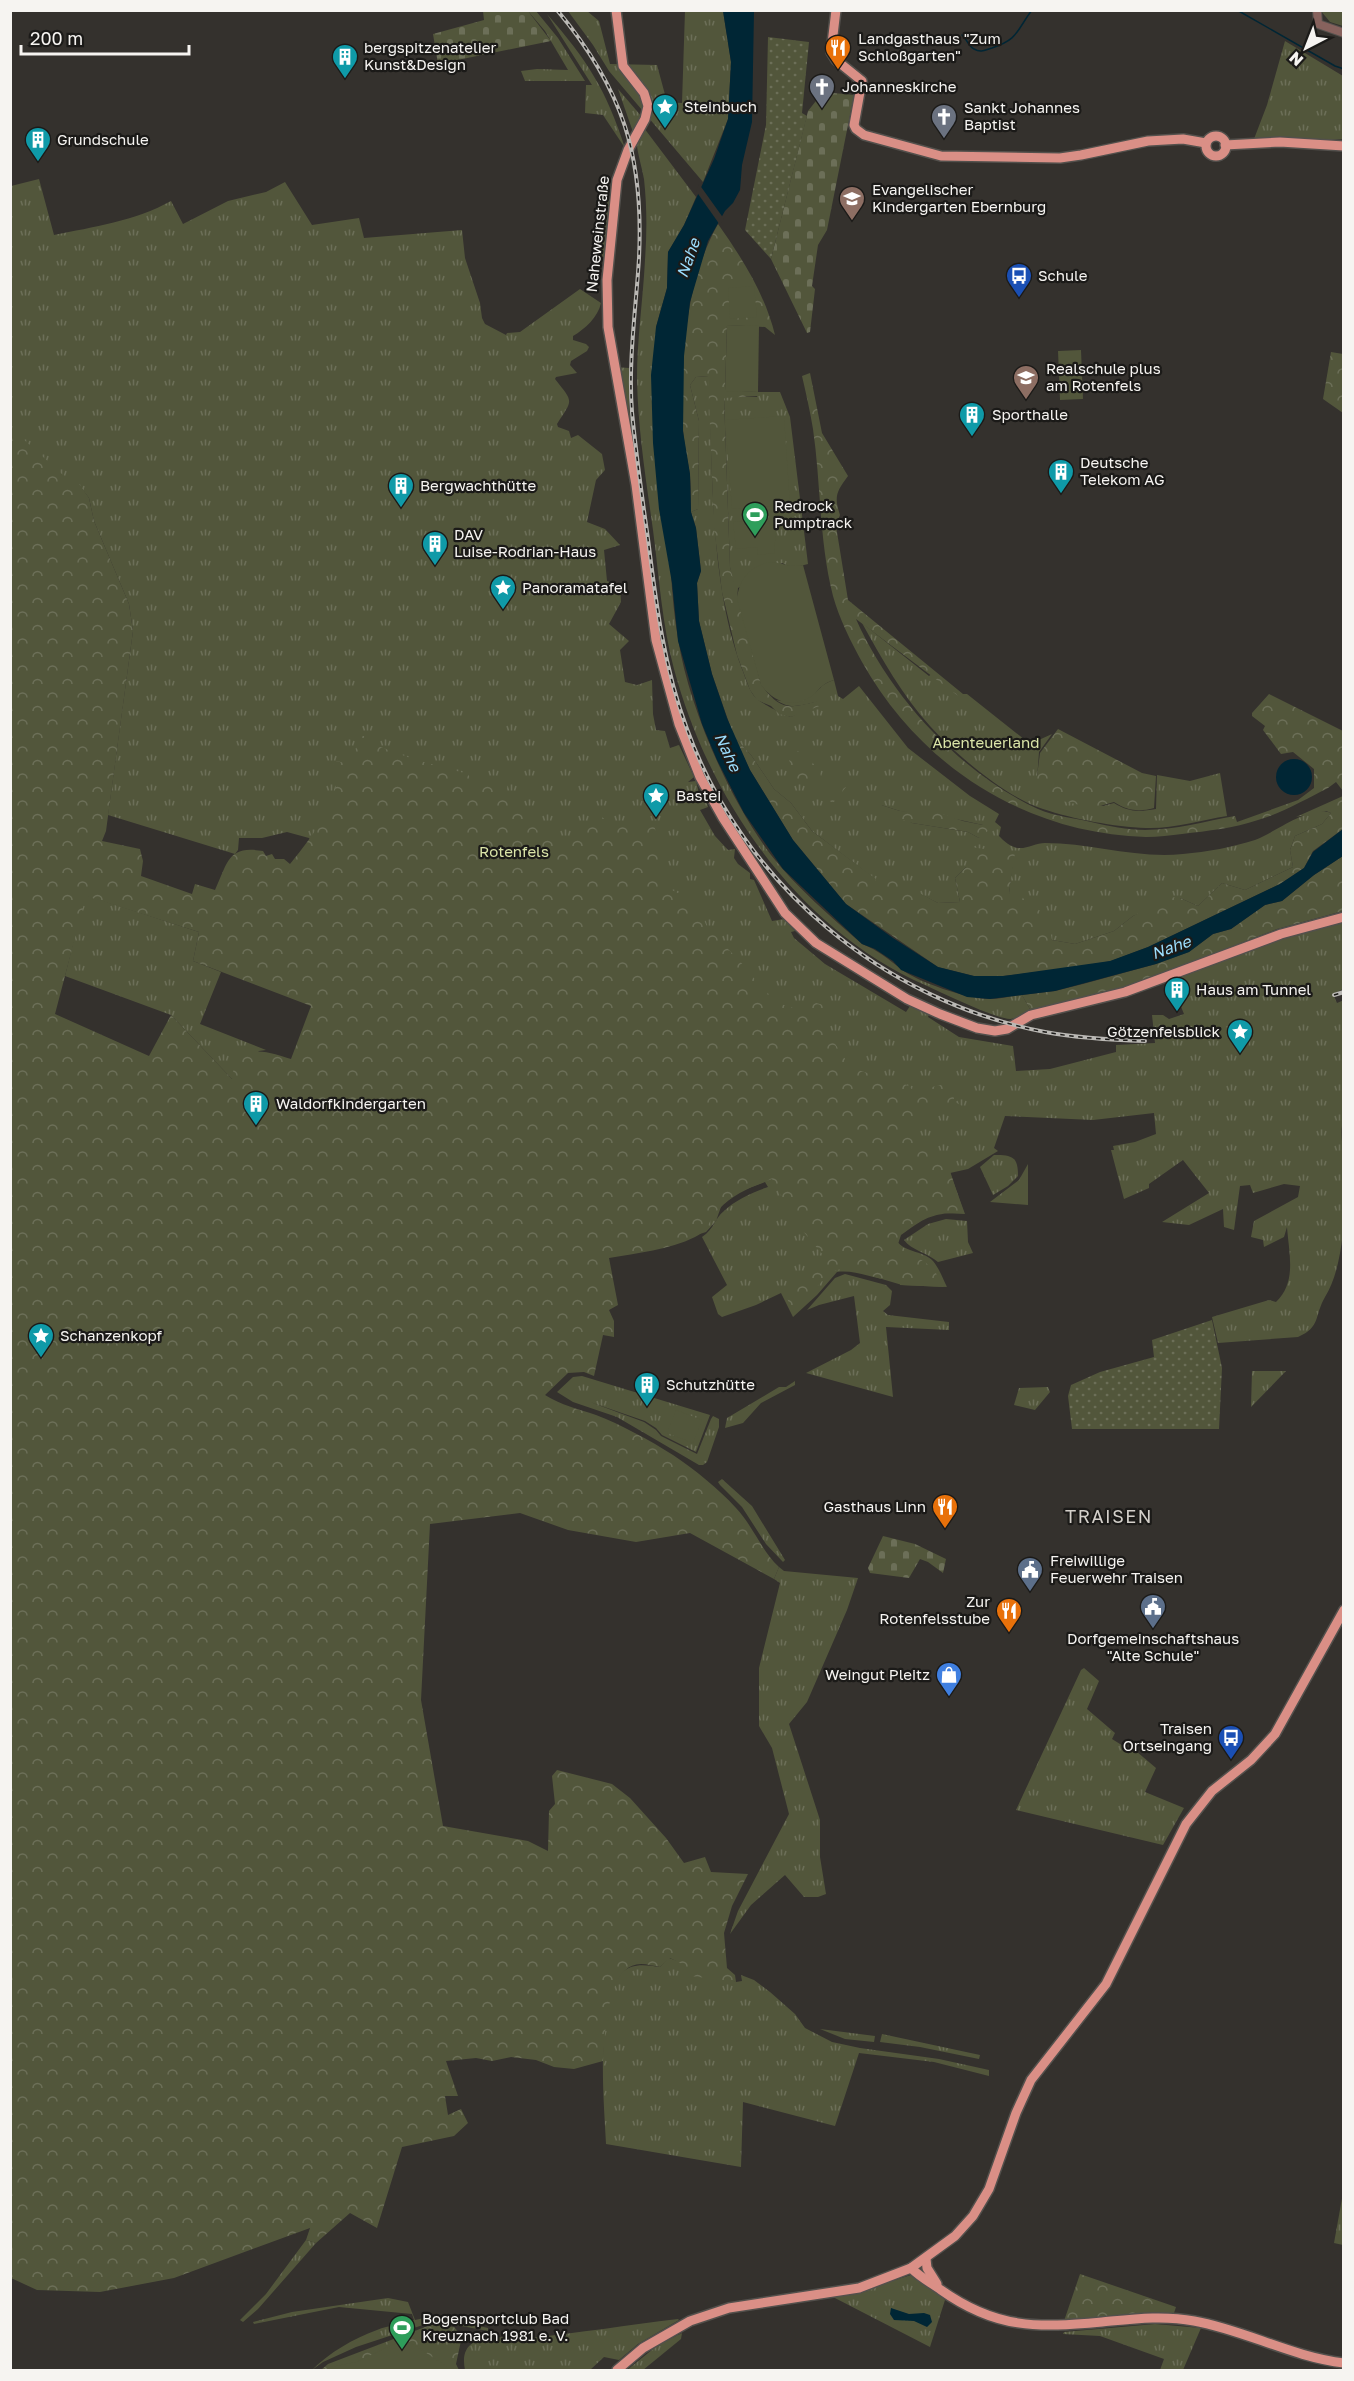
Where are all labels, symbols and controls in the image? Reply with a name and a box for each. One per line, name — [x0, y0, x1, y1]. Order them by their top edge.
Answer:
scale bar — [21, 18, 189, 56]
north arrow — [1276, 18, 1336, 78]
text: 200 m — [30, 27, 83, 49]
place label: Landgasthaus "Zum Schloßgarten" — [858, 29, 1001, 64]
restaurant icon: Landgasthaus "Zum Schloßgarten" — [823, 33, 853, 71]
place label: bergspitzenatelier Kunst&Design — [364, 38, 496, 73]
building icon: bergspitzenatelier Kunst&Design — [330, 42, 360, 80]
text: N — [1285, 48, 1307, 71]
church icon: Johanneskirche — [807, 72, 837, 110]
place label: Johanneskirche — [842, 77, 957, 95]
place icon: Steinbuch — [650, 92, 680, 130]
place label: Steinbuch — [684, 97, 757, 115]
place label: Sankt Johannes Baptist — [964, 98, 1080, 133]
church icon: Sankt Johannes Baptist — [929, 102, 959, 140]
building icon: Grundschule — [23, 125, 53, 163]
place label: Grundschule — [57, 130, 149, 148]
street label: Naheweinstraße — [582, 174, 612, 293]
place label: Evangelischer Kindergarten Ebernburg — [872, 180, 1046, 215]
school or university icon: Evangelischer Kindergarten Ebernburg — [837, 184, 867, 222]
water label: Nahe — [672, 234, 705, 280]
bus stop icon: Schule — [1004, 261, 1034, 299]
place label: Schule — [1038, 266, 1088, 284]
place label: Realschule plus am Rotenfels — [1046, 359, 1161, 394]
school or university icon: Realschule plus am Rotenfels — [1011, 363, 1041, 401]
building icon: Sporthalle — [957, 400, 987, 438]
place label: Sporthalle — [992, 405, 1068, 423]
place label: Deutsche Telekom AG — [1080, 453, 1165, 488]
building icon: Deutsche Telekom AG — [1046, 457, 1076, 495]
building icon: Bergwachthütte — [386, 471, 416, 509]
place label: Bergwachthütte — [420, 476, 536, 494]
place label: Redrock Pumptrack — [774, 496, 853, 531]
sports icon: Redrock Pumptrack — [740, 500, 770, 538]
place label: DAV Luise-Rodrian-Haus — [454, 525, 596, 560]
building icon: DAV Luise-Rodrian-Haus — [420, 529, 450, 567]
place icon: Panoramatafel — [488, 573, 518, 611]
place label: Panoramatafel — [522, 578, 628, 596]
water label: Nahe — [710, 729, 746, 776]
park label: Abenteuerland — [932, 733, 1040, 751]
place icon: Bastei — [641, 781, 671, 819]
place label: Bastei — [676, 786, 721, 804]
park label: Rotenfels — [479, 842, 549, 860]
water label: Nahe — [1149, 930, 1195, 963]
building icon: Haus am Tunnel — [1162, 975, 1192, 1013]
place label: Haus am Tunnel — [1196, 980, 1311, 998]
place icon: Götzenfelsblick — [1225, 1017, 1255, 1055]
place label: Götzenfelsblick — [1107, 1022, 1221, 1040]
building icon: Waldorfkindergarten — [241, 1089, 271, 1127]
place label: Waldorfkindergarten — [276, 1094, 426, 1112]
place icon: Schanzenkopf — [26, 1321, 56, 1359]
place label: Schanzenkopf — [60, 1326, 163, 1344]
building icon: Schutzhütte — [632, 1370, 662, 1408]
place label: Schutzhütte — [666, 1375, 755, 1393]
restaurant icon: Gasthaus Linn — [930, 1492, 960, 1530]
place label: Gasthaus Linn — [824, 1497, 926, 1515]
district label: TRAISEN — [1065, 1505, 1153, 1527]
place label: Freiwillige Feuerwehr Traisen — [1050, 1551, 1183, 1586]
public building icon: Freiwillige Feuerwehr Traisen — [1015, 1555, 1045, 1593]
place label: Zur Rotenfelsstube — [879, 1592, 990, 1627]
public building icon: Dorfgemeinschaftshaus "Alte Schule" — [1138, 1592, 1168, 1630]
restaurant icon: Zur Rotenfelsstube — [994, 1596, 1024, 1634]
place label: Dorfgemeinschaftshaus "Alte Schule" — [1067, 1629, 1239, 1664]
shop icon: Weingut Pleitz — [934, 1660, 964, 1698]
place label: Weingut Pleitz — [825, 1665, 930, 1683]
place label: Traisen Ortseingang — [1123, 1719, 1212, 1754]
bus stop icon: Traisen Ortseingang — [1216, 1723, 1246, 1761]
place label: Bogensportclub Bad Kreuznach 1981 e. V. — [422, 2309, 569, 2344]
sports icon: Bogensportclub Bad Kreuznach 1981 e. V. — [387, 2313, 417, 2351]

